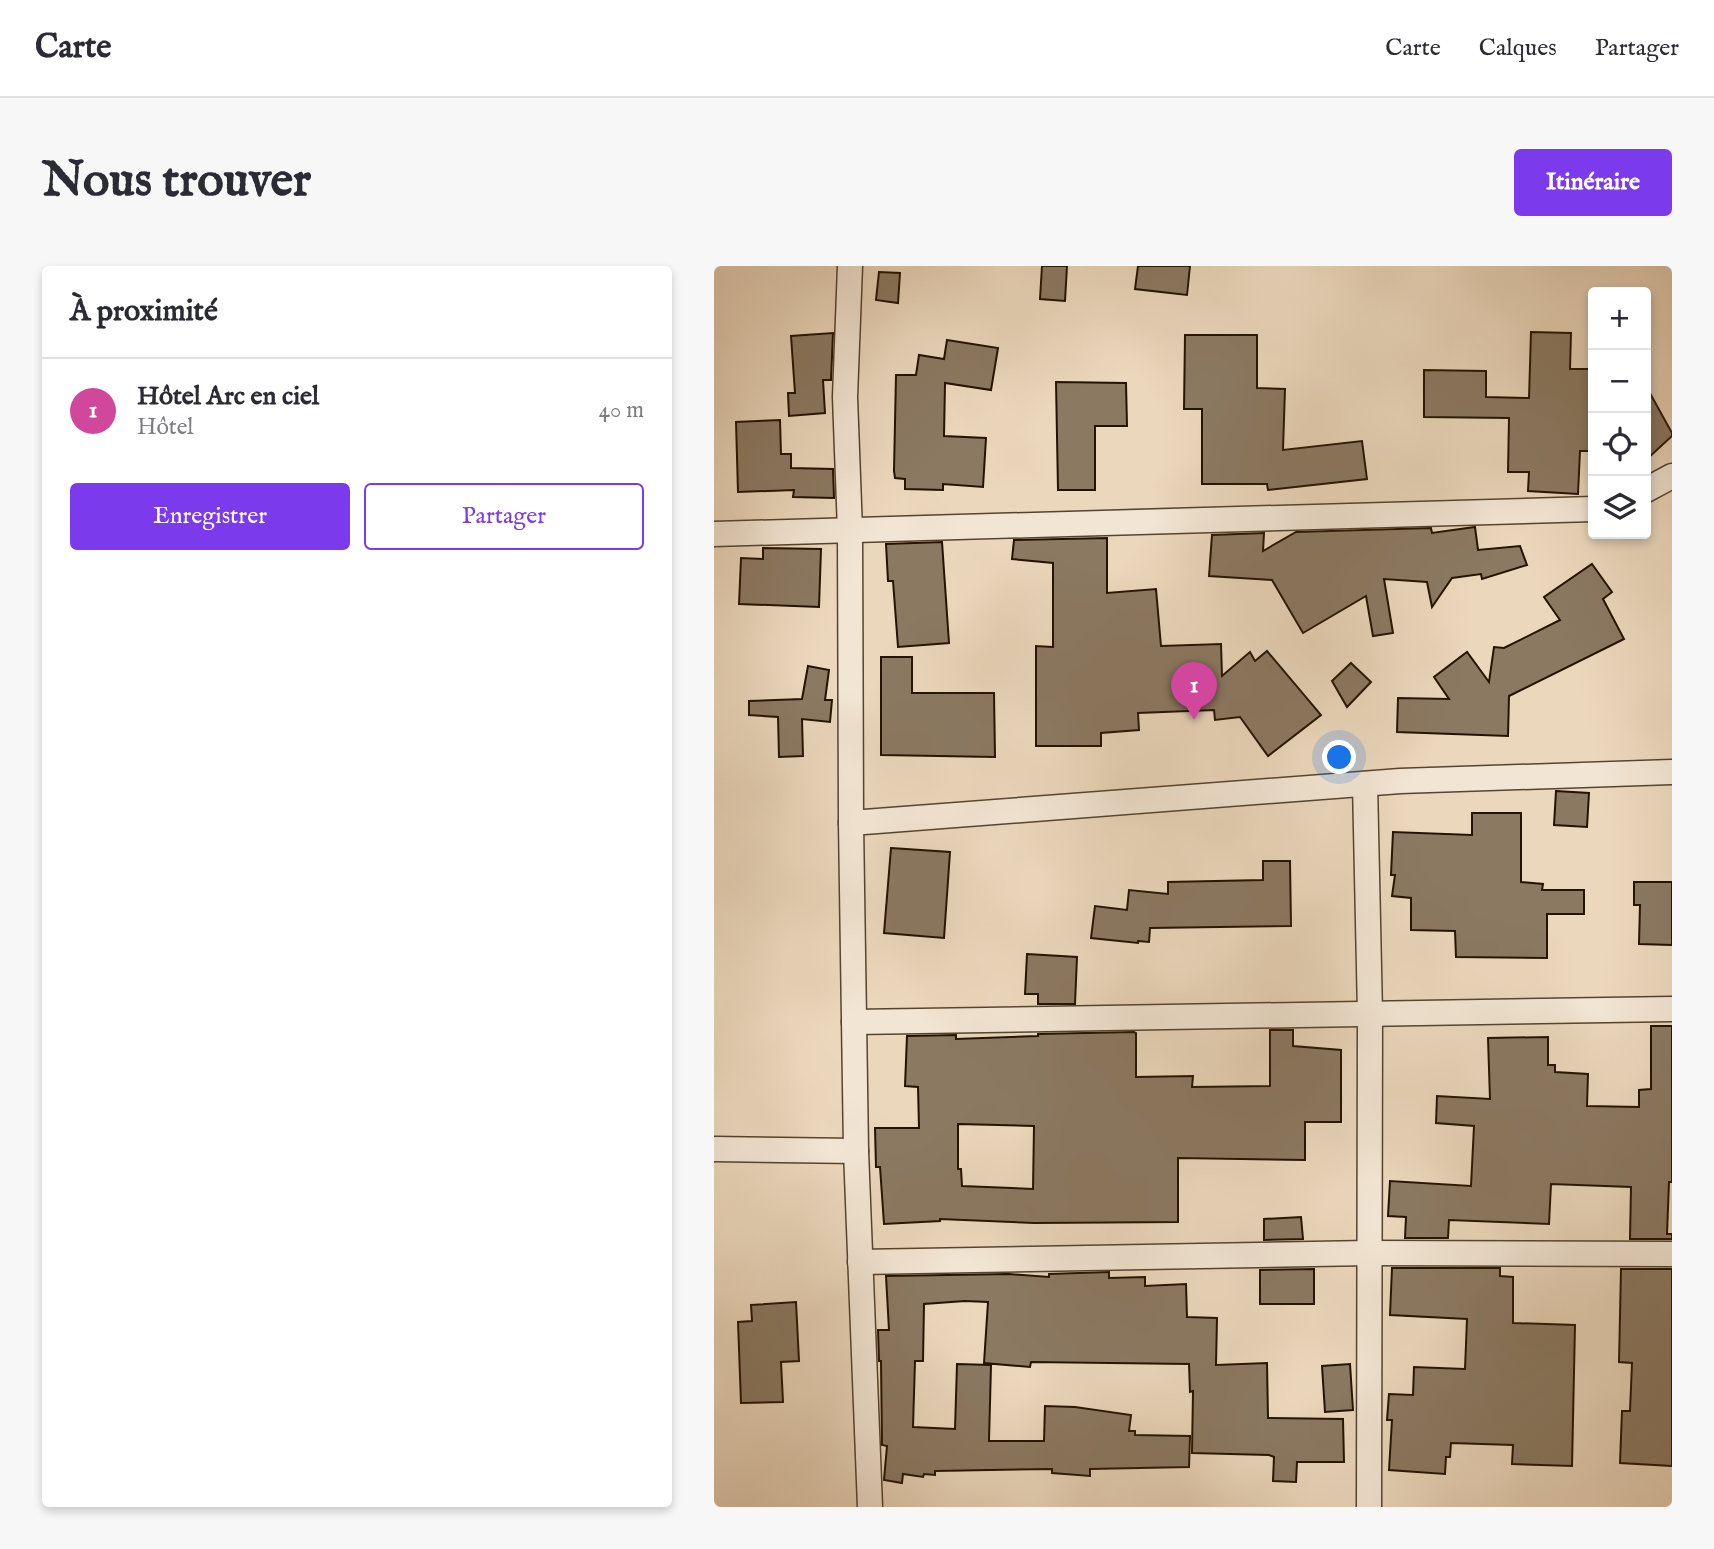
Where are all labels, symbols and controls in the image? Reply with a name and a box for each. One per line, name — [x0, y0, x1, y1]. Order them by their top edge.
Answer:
text: Carte — [35, 27, 111, 69]
text: Carte — [1385, 33, 1441, 64]
text: Calques — [1479, 33, 1557, 64]
text: Partager — [1595, 33, 1679, 64]
button: Itinéraire — [1514, 149, 1672, 216]
text: Nous trouver — [42, 151, 311, 213]
map controls — [1588, 287, 1651, 539]
button: + — [1588, 287, 1651, 350]
text: À proximité — [70, 293, 218, 331]
button: − — [1588, 350, 1651, 413]
text: Hôtel Arc en ciel — [137, 380, 319, 413]
text: 1 — [89, 396, 97, 425]
text: 40 m — [599, 396, 644, 425]
text: Hôtel — [137, 413, 194, 442]
button: locate — [1588, 413, 1651, 476]
button: layers — [1588, 476, 1651, 539]
button: Enregistrer — [70, 483, 350, 550]
button: Partager — [364, 483, 644, 550]
pin: 1 — [1171, 662, 1217, 720]
your location — [1322, 740, 1356, 774]

